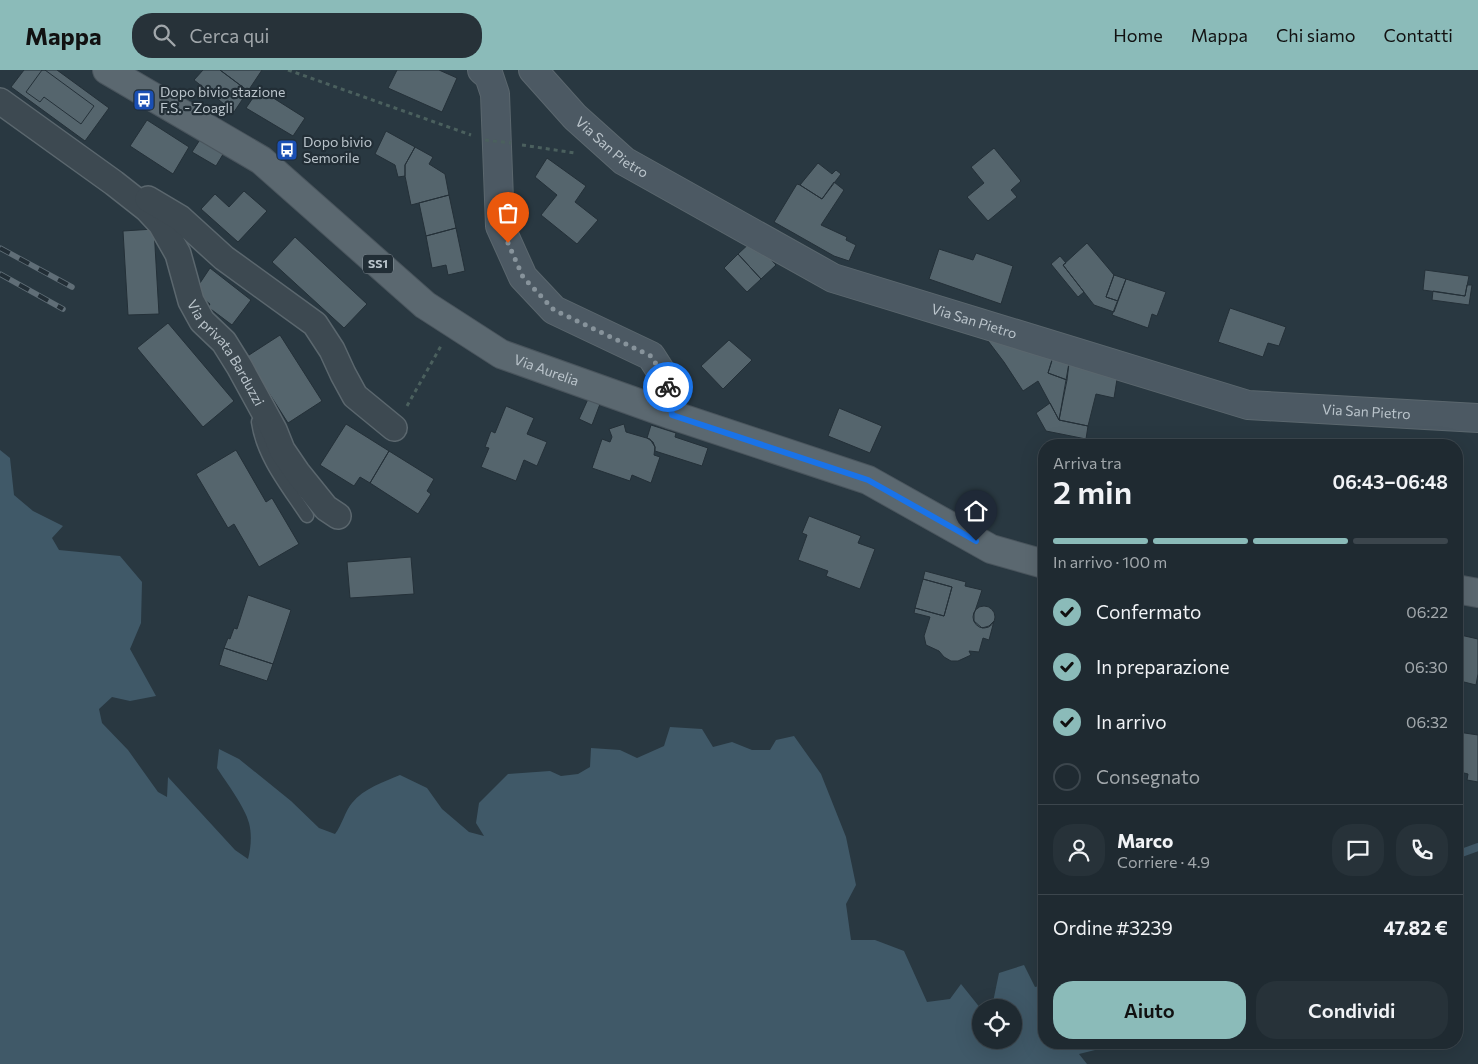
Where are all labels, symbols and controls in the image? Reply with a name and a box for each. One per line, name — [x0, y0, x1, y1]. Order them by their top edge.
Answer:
search box — [132, 13, 482, 58]
text: Mappa — [25, 21, 102, 50]
icon: search — [150, 21, 178, 49]
text: Cerca qui — [190, 24, 269, 47]
text: Home — [1113, 24, 1163, 46]
text: Mappa — [1191, 24, 1248, 46]
text: Chi siamo — [1276, 24, 1355, 46]
text: Contatti — [1383, 24, 1453, 46]
place label: Dopo bivio stazione F.S. - Zoagli — [160, 83, 285, 116]
bus stop icon: Dopo bivio stazione F.S. - Zoagli — [132, 88, 156, 112]
street label: Via San Pietro — [572, 113, 651, 181]
place label: Dopo bivio Semorile — [303, 133, 372, 166]
bus stop icon: Dopo bivio Semorile — [275, 138, 299, 162]
pin — [487, 192, 529, 243]
icon: bag — [494, 199, 522, 227]
road number: SS1 — [363, 254, 393, 273]
street label: Via privata Barduzzi — [184, 296, 268, 409]
street label: Via San Pietro — [929, 300, 1019, 342]
street label: Via Aurelia — [512, 350, 581, 389]
courier — [643, 362, 693, 412]
icon: bike — [654, 373, 682, 401]
street label: Via San Pietro — [1322, 400, 1411, 422]
text: Arriva tra — [1053, 453, 1122, 472]
text: 06:43–06:48 — [1333, 470, 1448, 493]
text: 2 min — [1053, 471, 1132, 511]
pin — [955, 490, 997, 541]
icon: home — [962, 497, 990, 525]
text: In arrivo · 100 m — [1053, 552, 1167, 571]
icon: check — [1053, 598, 1081, 626]
text: Confermato — [1096, 600, 1201, 623]
text: 06:22 — [1406, 602, 1448, 621]
icon: check — [1053, 653, 1081, 681]
text: In preparazione — [1096, 655, 1229, 678]
text: 06:30 — [1405, 657, 1448, 676]
icon: check — [1053, 708, 1081, 736]
text: In arrivo — [1096, 710, 1167, 733]
text: 06:32 — [1406, 712, 1448, 731]
text: Consegnato — [1096, 765, 1200, 788]
button: person — [1053, 824, 1105, 876]
button: chat — [1332, 824, 1384, 876]
button: phone — [1396, 824, 1448, 876]
text: Marco — [1117, 829, 1173, 852]
text: Corriere · 4.9 — [1117, 852, 1210, 871]
text: Ordine #3239 — [1053, 916, 1173, 939]
text: 47.82 € — [1384, 916, 1448, 939]
button: Aiuto — [1053, 981, 1246, 1039]
button: Condividi — [1256, 981, 1448, 1039]
map controls — [972, 999, 1022, 1049]
button: locate — [972, 999, 1022, 1049]

